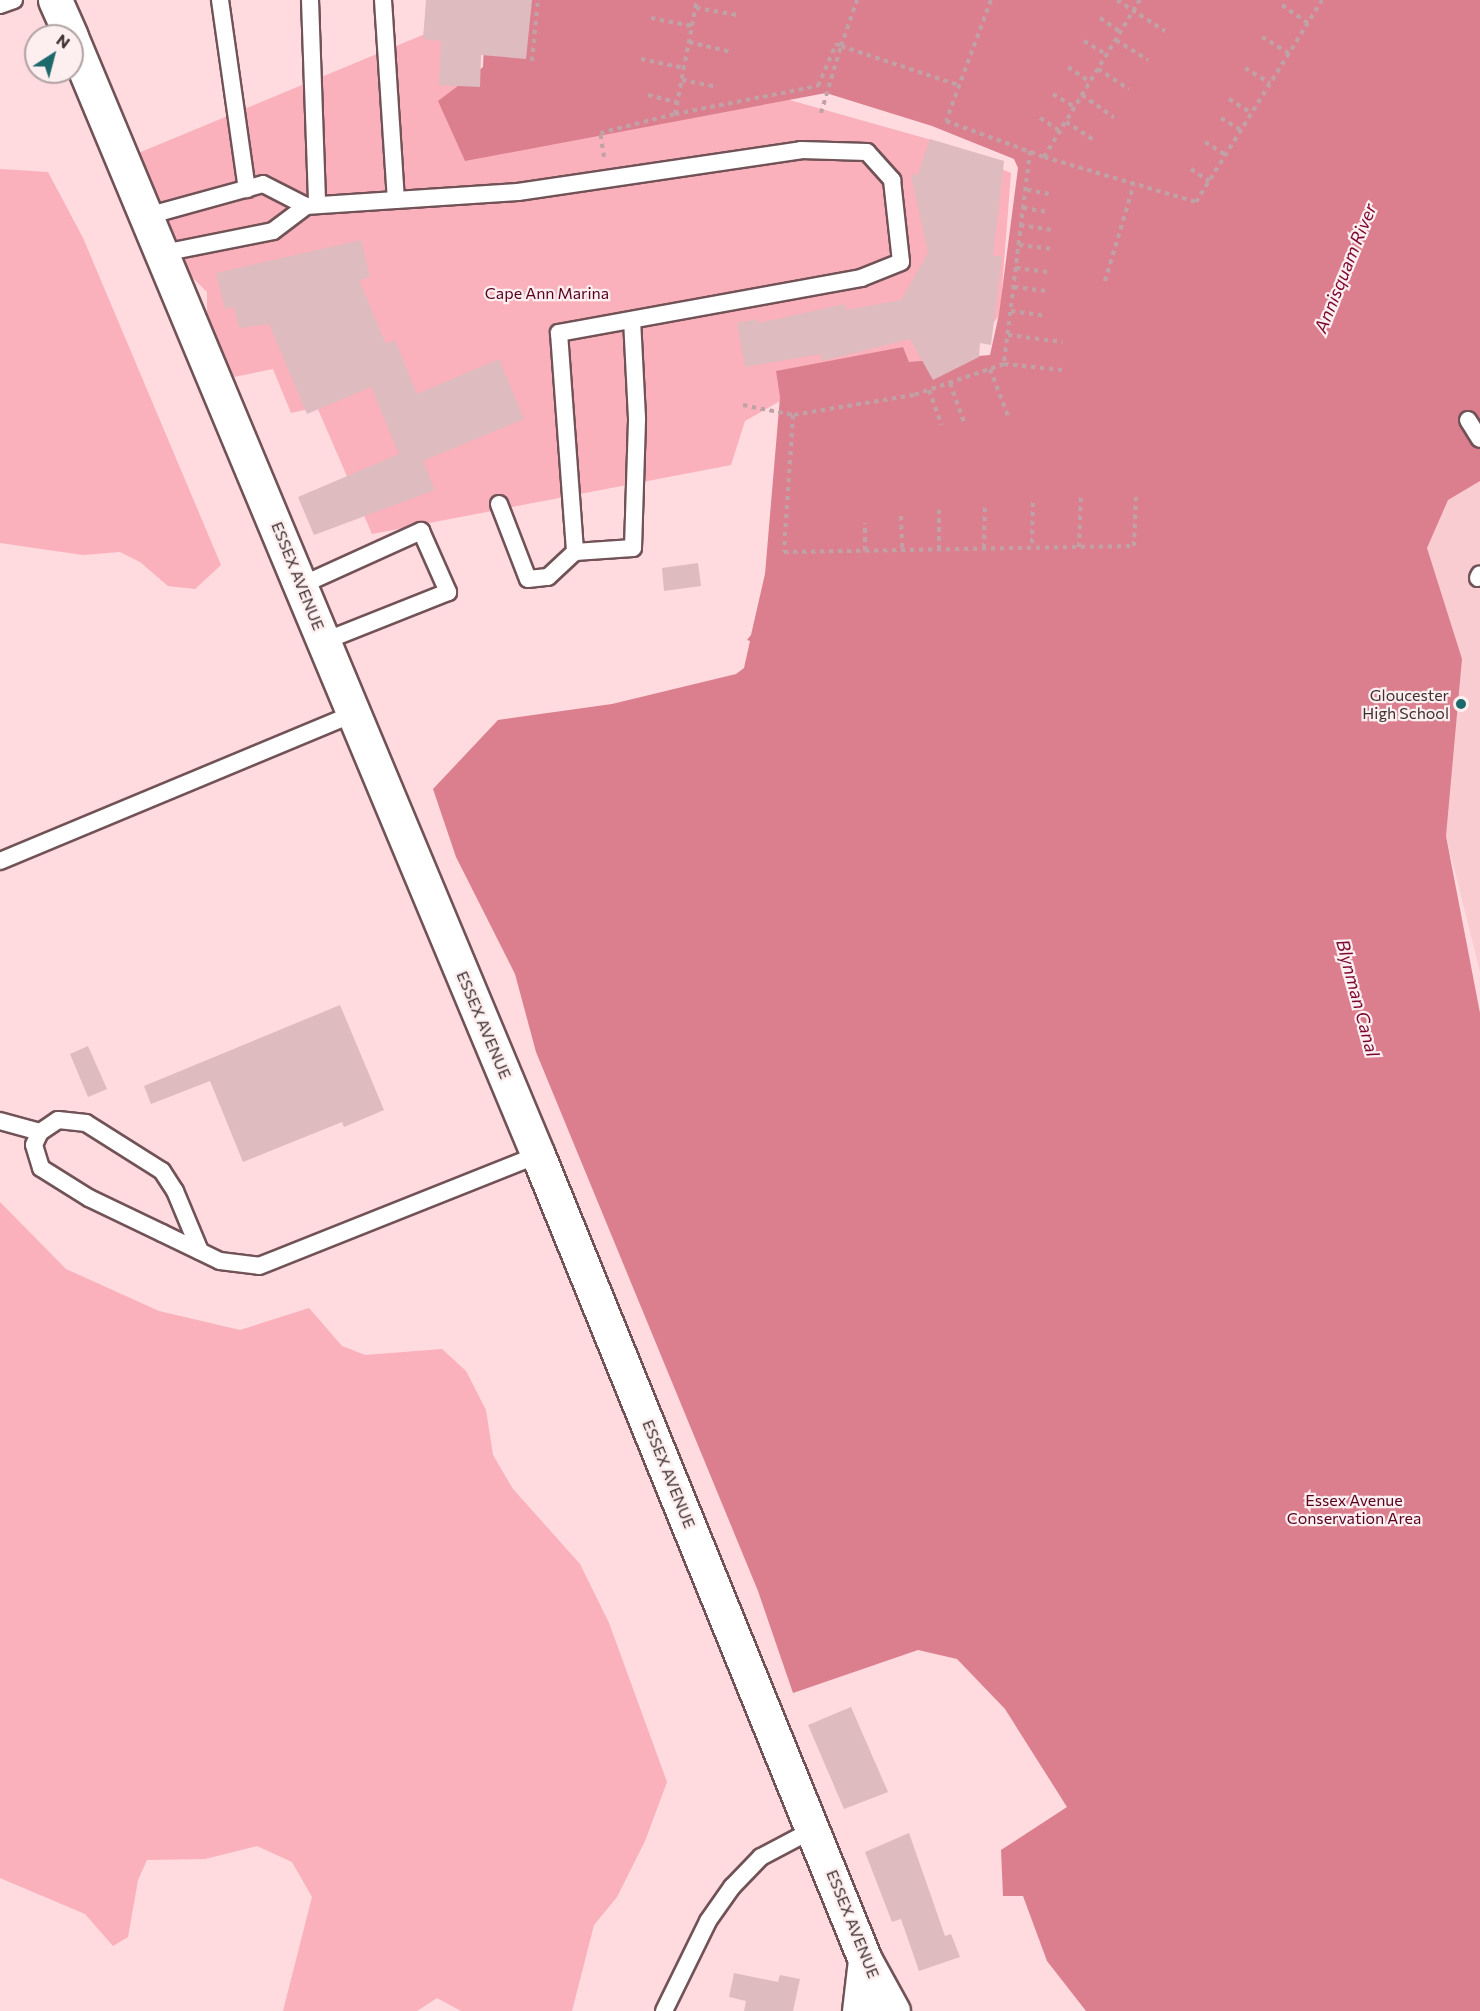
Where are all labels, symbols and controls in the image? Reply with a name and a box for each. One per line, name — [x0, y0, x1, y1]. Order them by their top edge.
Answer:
north arrow — [24, 24, 84, 84]
text: N — [53, 29, 74, 52]
water label: Annisquam River — [1309, 200, 1381, 336]
park label: Cape Ann Marina — [485, 283, 609, 303]
street label: ESSEX AVENUE — [268, 519, 328, 633]
place label: Gloucester High School — [1362, 685, 1449, 723]
marker: Gloucester High School — [1454, 697, 1468, 711]
water label: Blynman Canal — [1332, 937, 1384, 1059]
street label: ESSEX AVENUE — [453, 968, 515, 1082]
street label: ESSEX AVENUE — [639, 1417, 699, 1531]
park label: Essex Avenue Conservation Area — [1287, 1490, 1421, 1528]
street label: ESSEX AVENUE — [823, 1867, 883, 1981]

